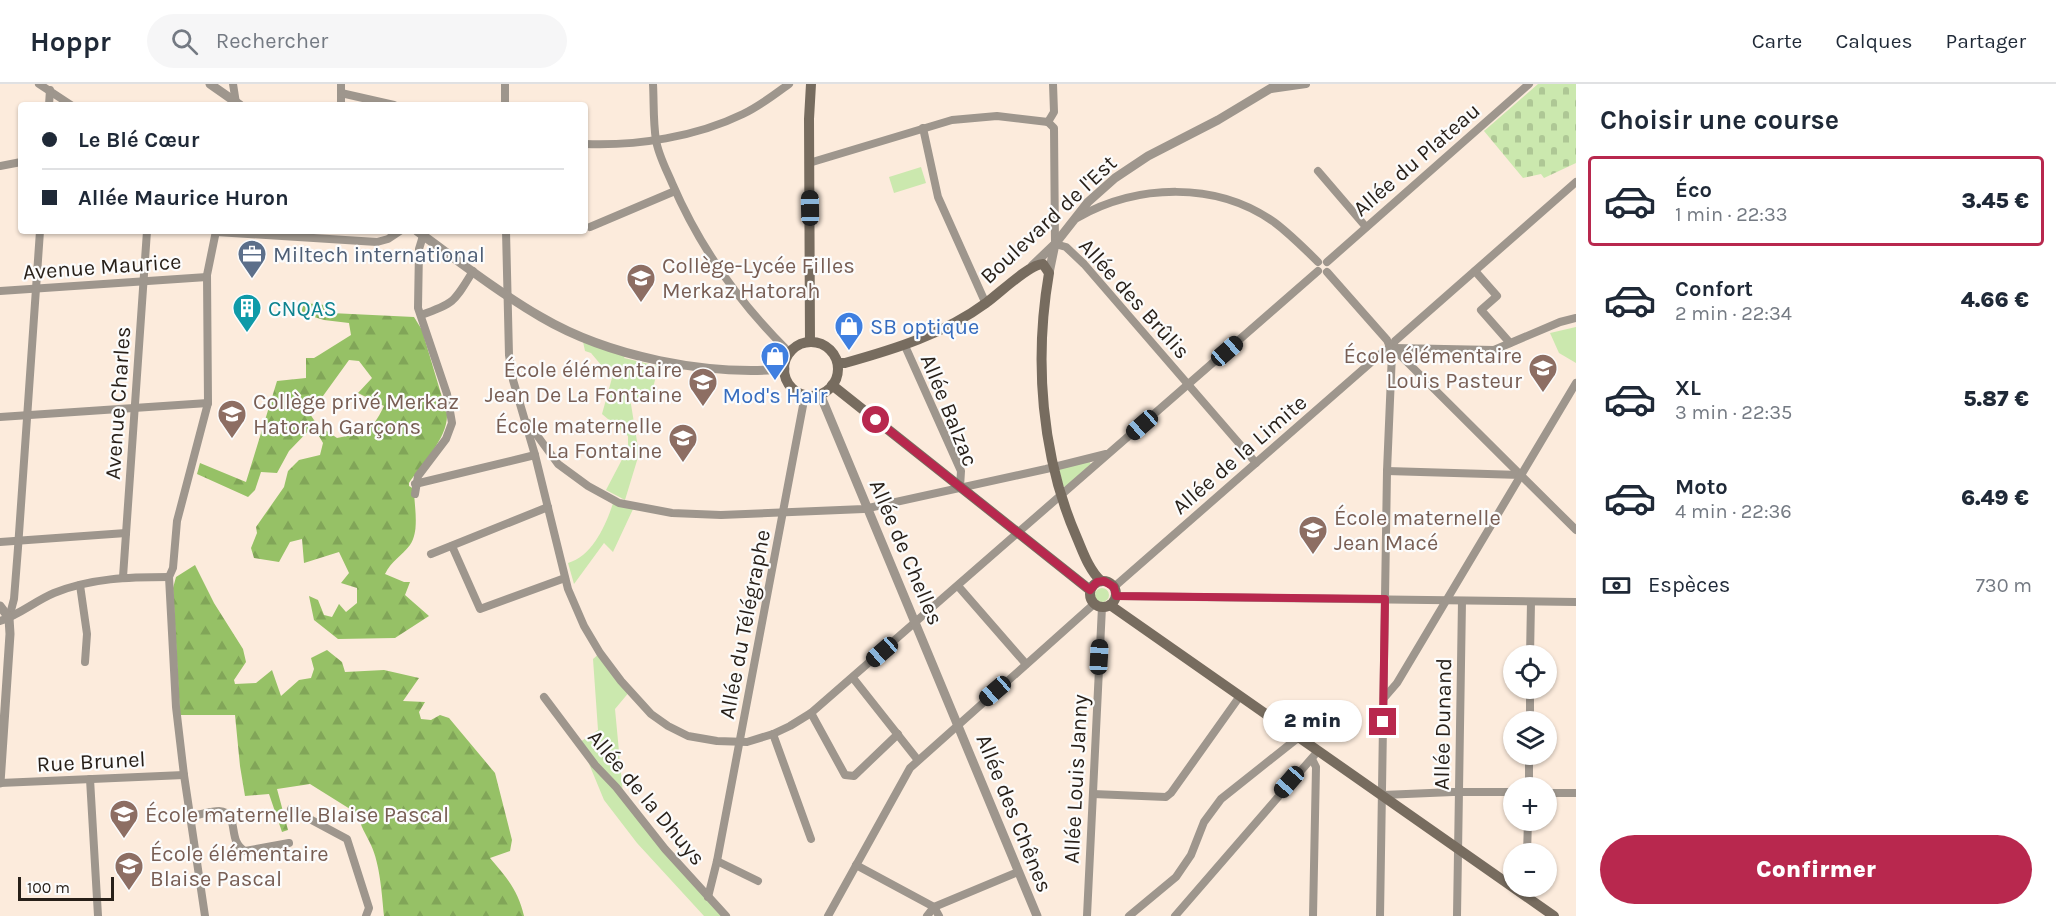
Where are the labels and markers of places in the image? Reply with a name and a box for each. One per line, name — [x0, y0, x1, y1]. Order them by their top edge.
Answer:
office icon: Miltech international — [236, 238, 268, 280]
place label: Miltech international — [273, 242, 485, 268]
place label: Collège-Lycée Filles Merkaz Hatorah — [662, 253, 855, 304]
school or university icon: Collège-Lycée Filles Merkaz Hatorah — [625, 262, 657, 304]
building icon: CNQAS — [231, 292, 263, 334]
place label: CNQAS — [268, 296, 337, 322]
shop icon: SB optique — [833, 310, 865, 352]
place label: SB optique — [870, 314, 979, 340]
shop icon: Mod's Hair — [759, 340, 791, 382]
place label: École élémentaire Louis Pasteur — [1343, 342, 1522, 394]
school or university icon: École élémentaire Louis Pasteur — [1527, 352, 1559, 394]
place label: École élémentaire Jean De La Fontaine — [485, 356, 682, 408]
school or university icon: École élémentaire Jean De La Fontaine — [687, 366, 719, 408]
place label: Mod's Hair — [723, 383, 827, 409]
place label: Collège privé Merkaz Hatorah Garçons — [253, 389, 459, 440]
school or university icon: Collège privé Merkaz Hatorah Garçons — [216, 398, 248, 440]
place label: École maternelle La Fontaine — [495, 412, 662, 464]
school or university icon: École maternelle La Fontaine — [667, 422, 699, 464]
place label: École maternelle Jean Macé — [1334, 504, 1501, 556]
school or university icon: École maternelle Jean Macé — [1297, 514, 1329, 556]
school or university icon: École maternelle Blaise Pascal — [108, 798, 140, 840]
place label: École maternelle Blaise Pascal — [145, 801, 449, 828]
place label: École élémentaire Blaise Pascal — [150, 840, 329, 892]
school or university icon: École élémentaire Blaise Pascal — [113, 850, 145, 892]

